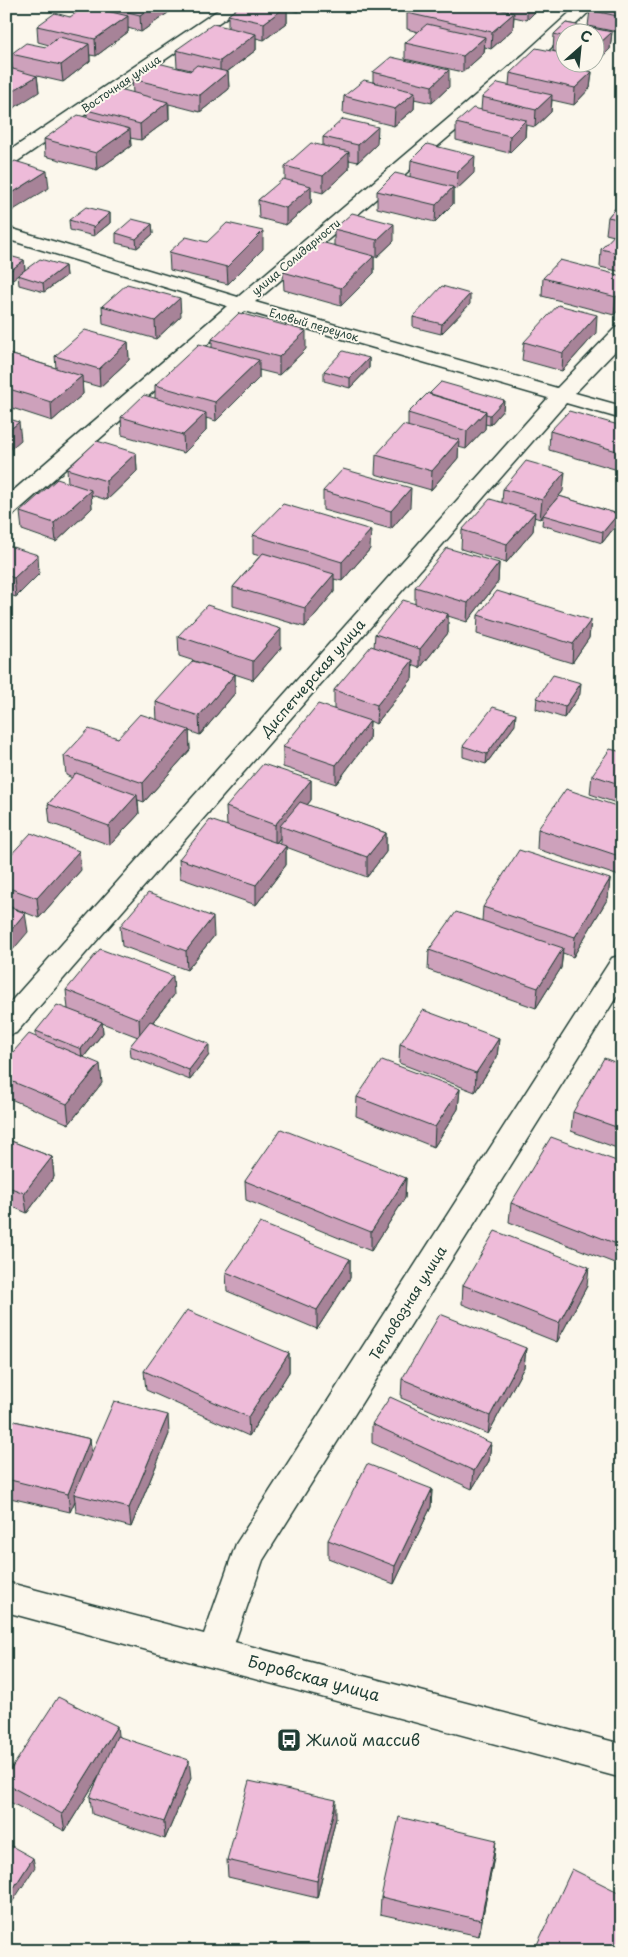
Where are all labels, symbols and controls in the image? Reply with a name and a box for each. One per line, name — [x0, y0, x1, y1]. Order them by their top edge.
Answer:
north arrow — [556, 22, 606, 72]
text: С — [577, 24, 596, 48]
street label: Восточная улица — [77, 51, 164, 117]
street label: улица Солидарности — [248, 214, 344, 299]
street label: Еловый переулок — [267, 304, 361, 346]
street label: Диспетчерская улица — [255, 614, 370, 742]
street label: Тепловозная улица — [364, 1241, 451, 1364]
street label: Боровская улица — [246, 1648, 383, 1706]
bus stop icon: Жилой массив — [276, 1727, 302, 1753]
place label: Жилой массив — [306, 1727, 420, 1751]

